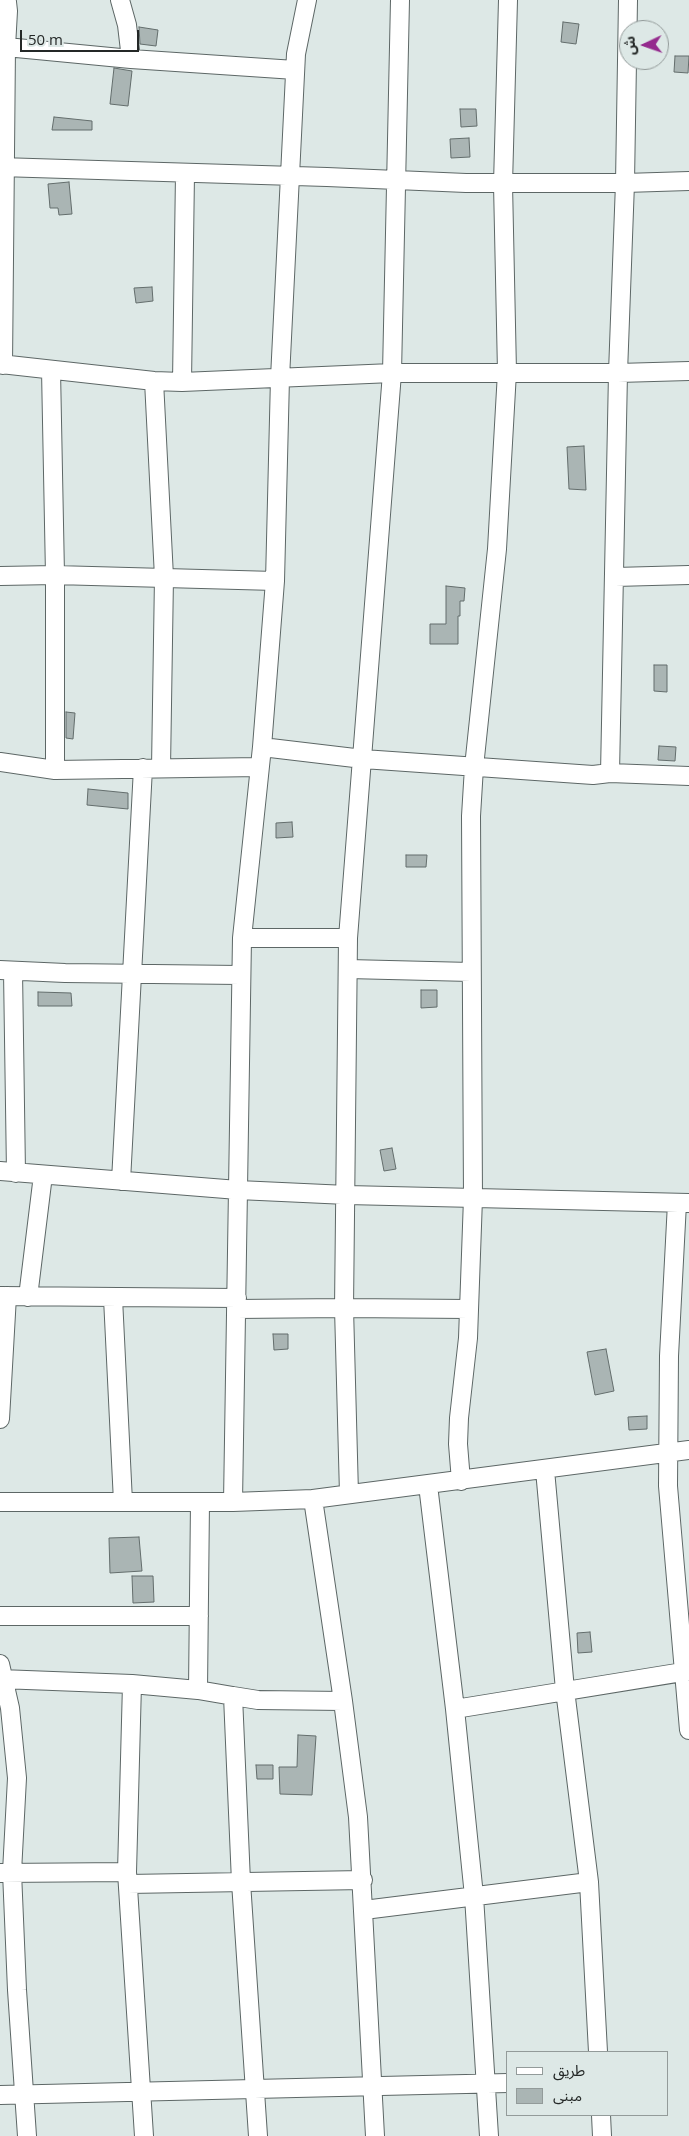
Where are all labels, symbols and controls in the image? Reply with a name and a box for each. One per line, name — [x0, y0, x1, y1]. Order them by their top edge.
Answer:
scale bar — [22, 20, 141, 52]
north arrow — [619, 20, 669, 70]
text: 50 m — [28, 29, 63, 49]
text: ش — [620, 36, 640, 56]
legend — [507, 2051, 669, 2116]
text: طريق — [553, 2060, 585, 2080]
text: مبنى — [553, 2085, 582, 2105]

